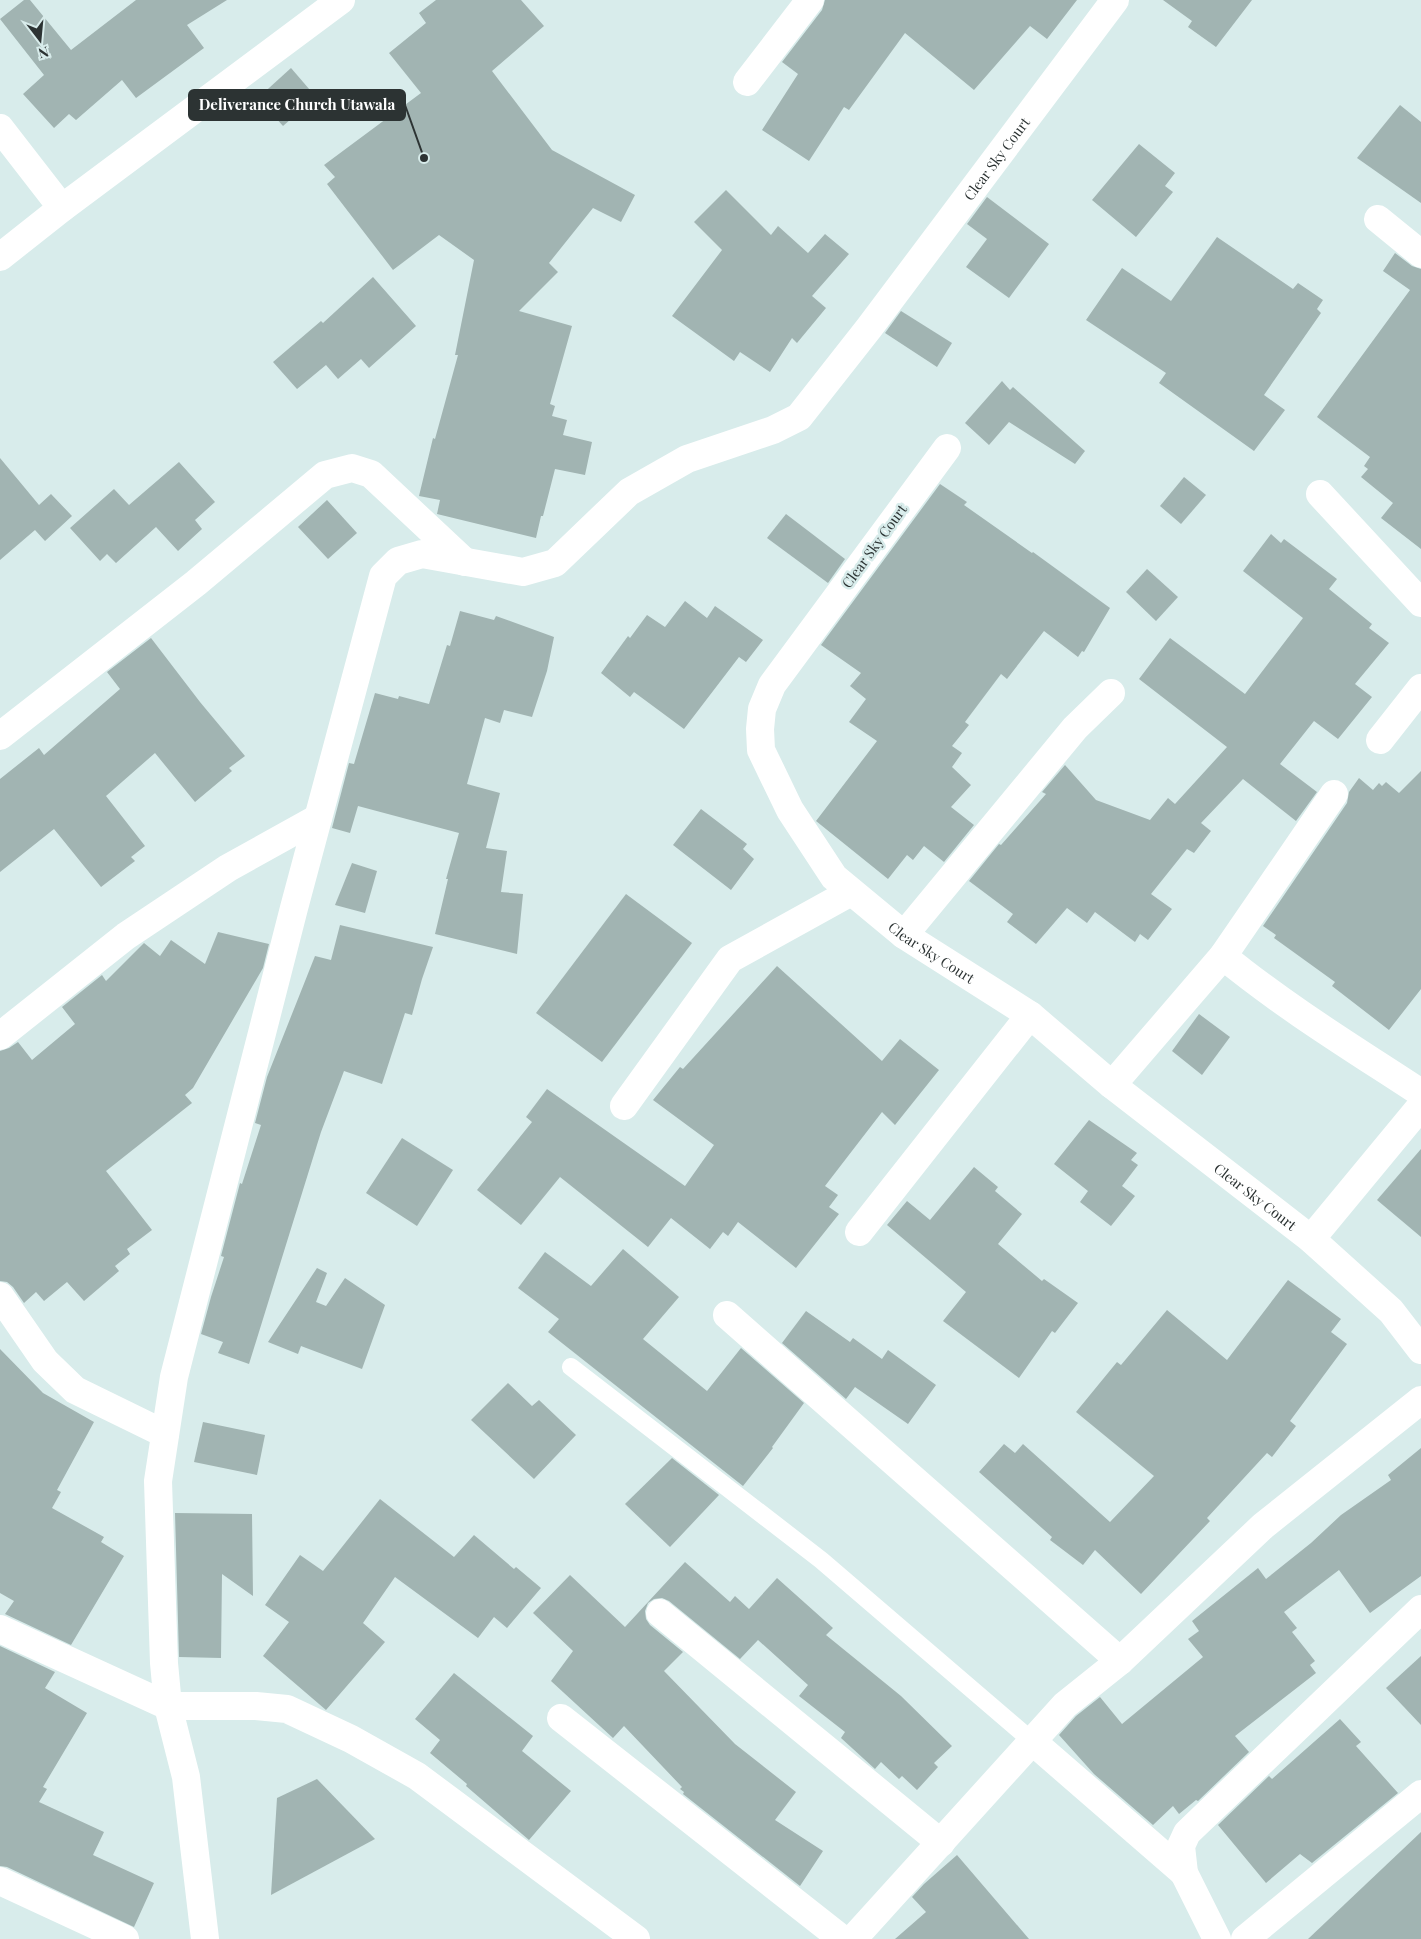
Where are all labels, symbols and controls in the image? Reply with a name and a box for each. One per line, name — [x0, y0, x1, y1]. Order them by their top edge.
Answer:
north arrow — [15, 15, 65, 65]
text: N — [36, 42, 51, 64]
callout: Deliverance Church Utawala — [189, 90, 405, 120]
text: Deliverance Church Utawala — [199, 94, 395, 114]
street label: Clear Sky Court — [959, 112, 1034, 204]
street label: Clear Sky Court — [837, 500, 911, 592]
street label: Clear Sky Court — [885, 917, 979, 988]
street label: Clear Sky Court — [1211, 1158, 1301, 1235]

